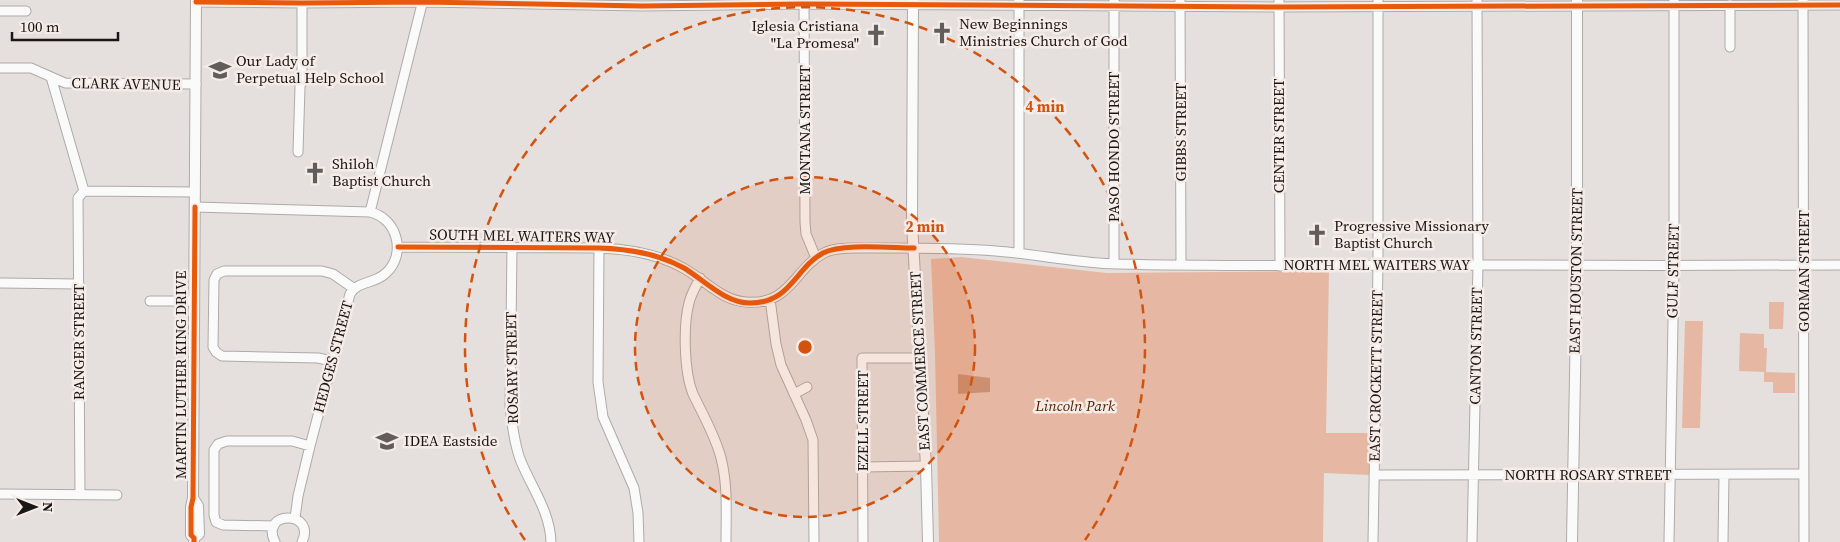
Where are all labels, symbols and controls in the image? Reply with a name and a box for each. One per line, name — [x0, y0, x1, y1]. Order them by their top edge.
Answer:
scale bar — [12, 10, 119, 42]
place label: New Beginnings Ministries Church of God — [959, 13, 1128, 51]
place label: Iglesia Cristiana "La Promesa" — [751, 15, 859, 53]
text: 100 m — [20, 16, 60, 37]
church icon: New Beginnings Ministries Church of God — [929, 20, 955, 46]
church icon: Iglesia Cristiana "La Promesa" — [863, 22, 889, 48]
place label: Our Lady of Perpetual Help School — [236, 50, 385, 88]
school or university icon: Our Lady of Perpetual Help School — [207, 57, 233, 83]
street label: MONTANA STREET — [794, 65, 815, 195]
street label: CLARK AVENUE — [71, 72, 181, 95]
street label: PASO HONDO STREET — [1103, 72, 1124, 222]
street label: CENTER STREET — [1268, 79, 1289, 193]
street label: GIBBS STREET — [1170, 83, 1191, 181]
text: 4 min — [1026, 96, 1064, 117]
place label: Shiloh Baptist Church — [332, 153, 431, 191]
church icon: Shiloh Baptist Church — [302, 160, 328, 186]
street label: EAST HOUSTON STREET — [1564, 188, 1587, 354]
street label: GORMAN STREET — [1793, 210, 1814, 332]
place label: Progressive Missionary Baptist Church — [1334, 215, 1489, 253]
text: 2 min — [906, 216, 944, 237]
church icon: Progressive Missionary Baptist Church — [1304, 222, 1330, 248]
street label: SOUTH MEL WAITERS WAY — [429, 223, 615, 248]
street label: GULF STREET — [1661, 223, 1684, 319]
street label: NORTH MEL WAITERS WAY — [1284, 254, 1471, 275]
street label: MARTIN LUTHER KING DRIVE — [170, 271, 191, 479]
street label: EAST COMMERCE STREET — [904, 271, 935, 451]
street label: RANGER STREET — [68, 284, 89, 400]
street label: CANTON STREET — [1464, 287, 1487, 405]
street label: EAST CROCKETT STREET — [1364, 290, 1387, 462]
street label: HEDGES STREET — [307, 298, 358, 415]
street label: ROSARY STREET — [500, 312, 523, 424]
centre of rings — [796, 338, 814, 356]
street label: EZELL STREET — [852, 371, 873, 471]
park label: Lincoln Park — [1034, 395, 1116, 416]
school or university icon: IDEA Eastside — [374, 428, 400, 454]
place label: IDEA Eastside — [404, 430, 498, 451]
street label: NORTH ROSARY STREET — [1505, 464, 1671, 485]
north arrow — [10, 482, 60, 532]
text: N — [38, 502, 58, 512]

